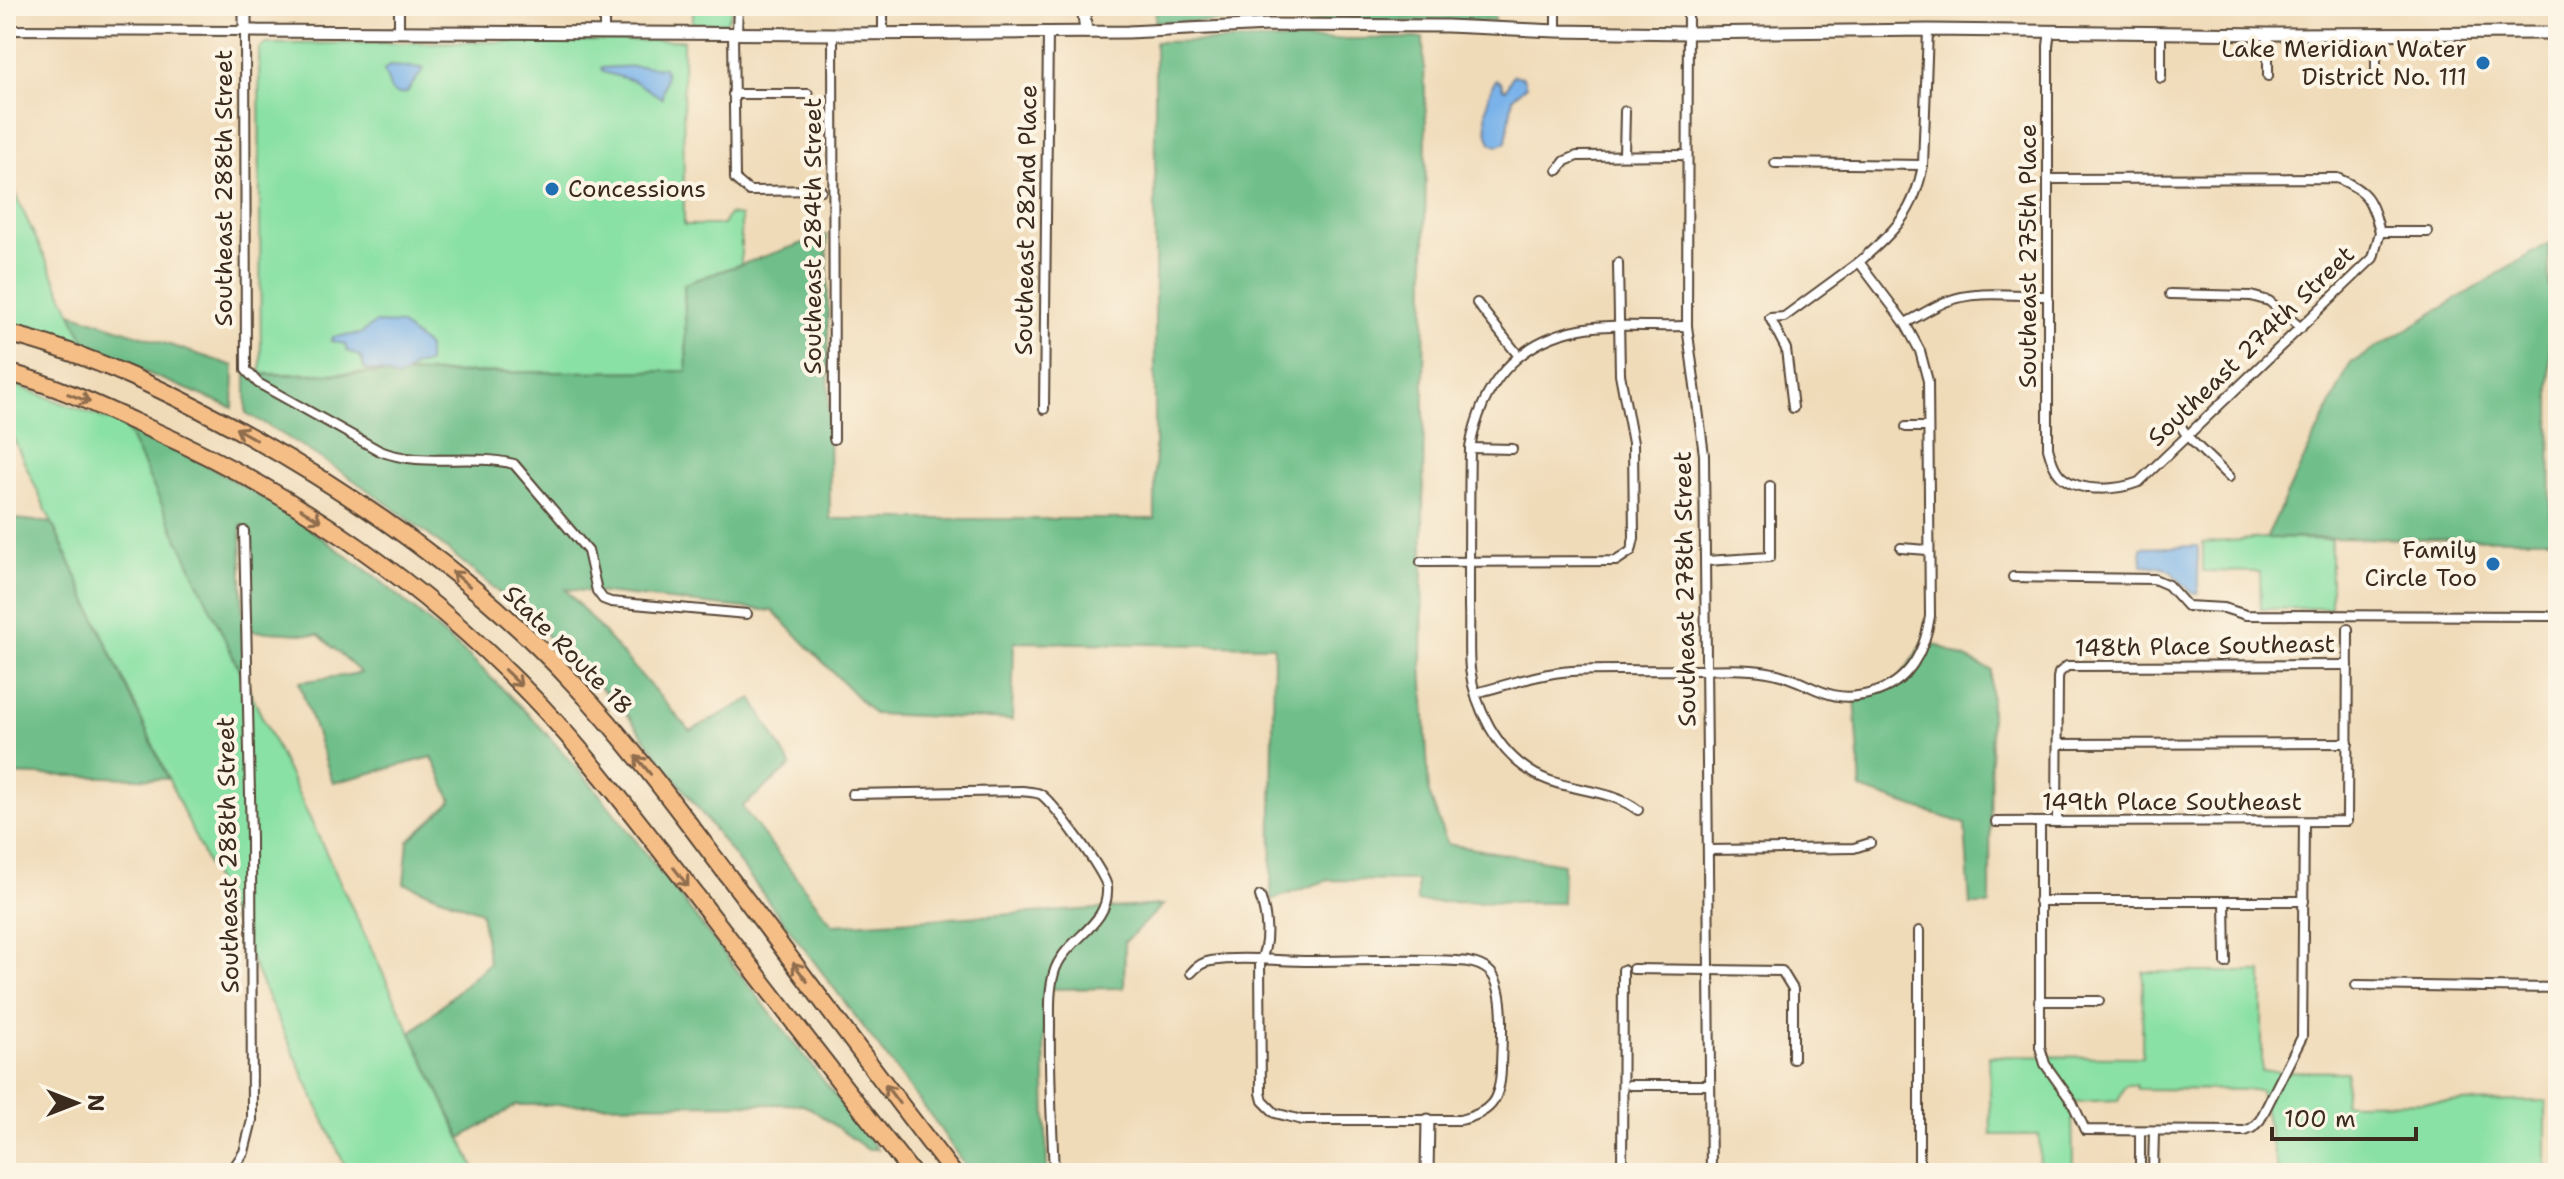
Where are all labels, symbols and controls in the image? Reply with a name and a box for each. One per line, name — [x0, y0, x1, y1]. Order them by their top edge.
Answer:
place label: Lake Meridian Water District No. 111 — [2221, 33, 2467, 93]
street label: Southeast 288th Street — [208, 50, 240, 326]
marker: Lake Meridian Water District No. 111 — [2474, 54, 2492, 72]
street label: Southeast 282nd Place — [1008, 84, 1044, 356]
street label: Southeast 284th Street — [797, 98, 829, 374]
street label: Southeast 275th Place — [2012, 124, 2044, 388]
place label: Concessions — [568, 173, 706, 205]
marker: Concessions — [543, 180, 561, 198]
street label: Southeast 274th Street — [2141, 239, 2361, 453]
one-way arrow — [66, 392, 91, 407]
one-way arrow — [235, 426, 259, 442]
street label: Southeast 278th Street — [1667, 451, 1703, 727]
one-way arrow — [299, 508, 322, 524]
place label: Family Circle Too — [2365, 534, 2477, 594]
marker: Family Circle Too — [2484, 555, 2502, 573]
one-way arrow — [451, 571, 472, 589]
street label: State Route 18 — [496, 578, 640, 722]
street label: 148th Place Southeast — [2075, 628, 2335, 664]
one-way arrow — [503, 669, 523, 688]
street label: Southeast 288th Street — [210, 716, 246, 994]
one-way arrow — [635, 754, 653, 775]
street label: 149th Place Southeast — [2042, 786, 2302, 818]
one-way arrow — [672, 865, 689, 887]
one-way arrow — [792, 962, 809, 983]
north arrow — [36, 1063, 116, 1143]
one-way arrow — [884, 1083, 901, 1105]
scale bar — [2272, 1091, 2416, 1141]
text: N — [81, 1094, 110, 1112]
text: 100 m — [2284, 1103, 2356, 1135]

